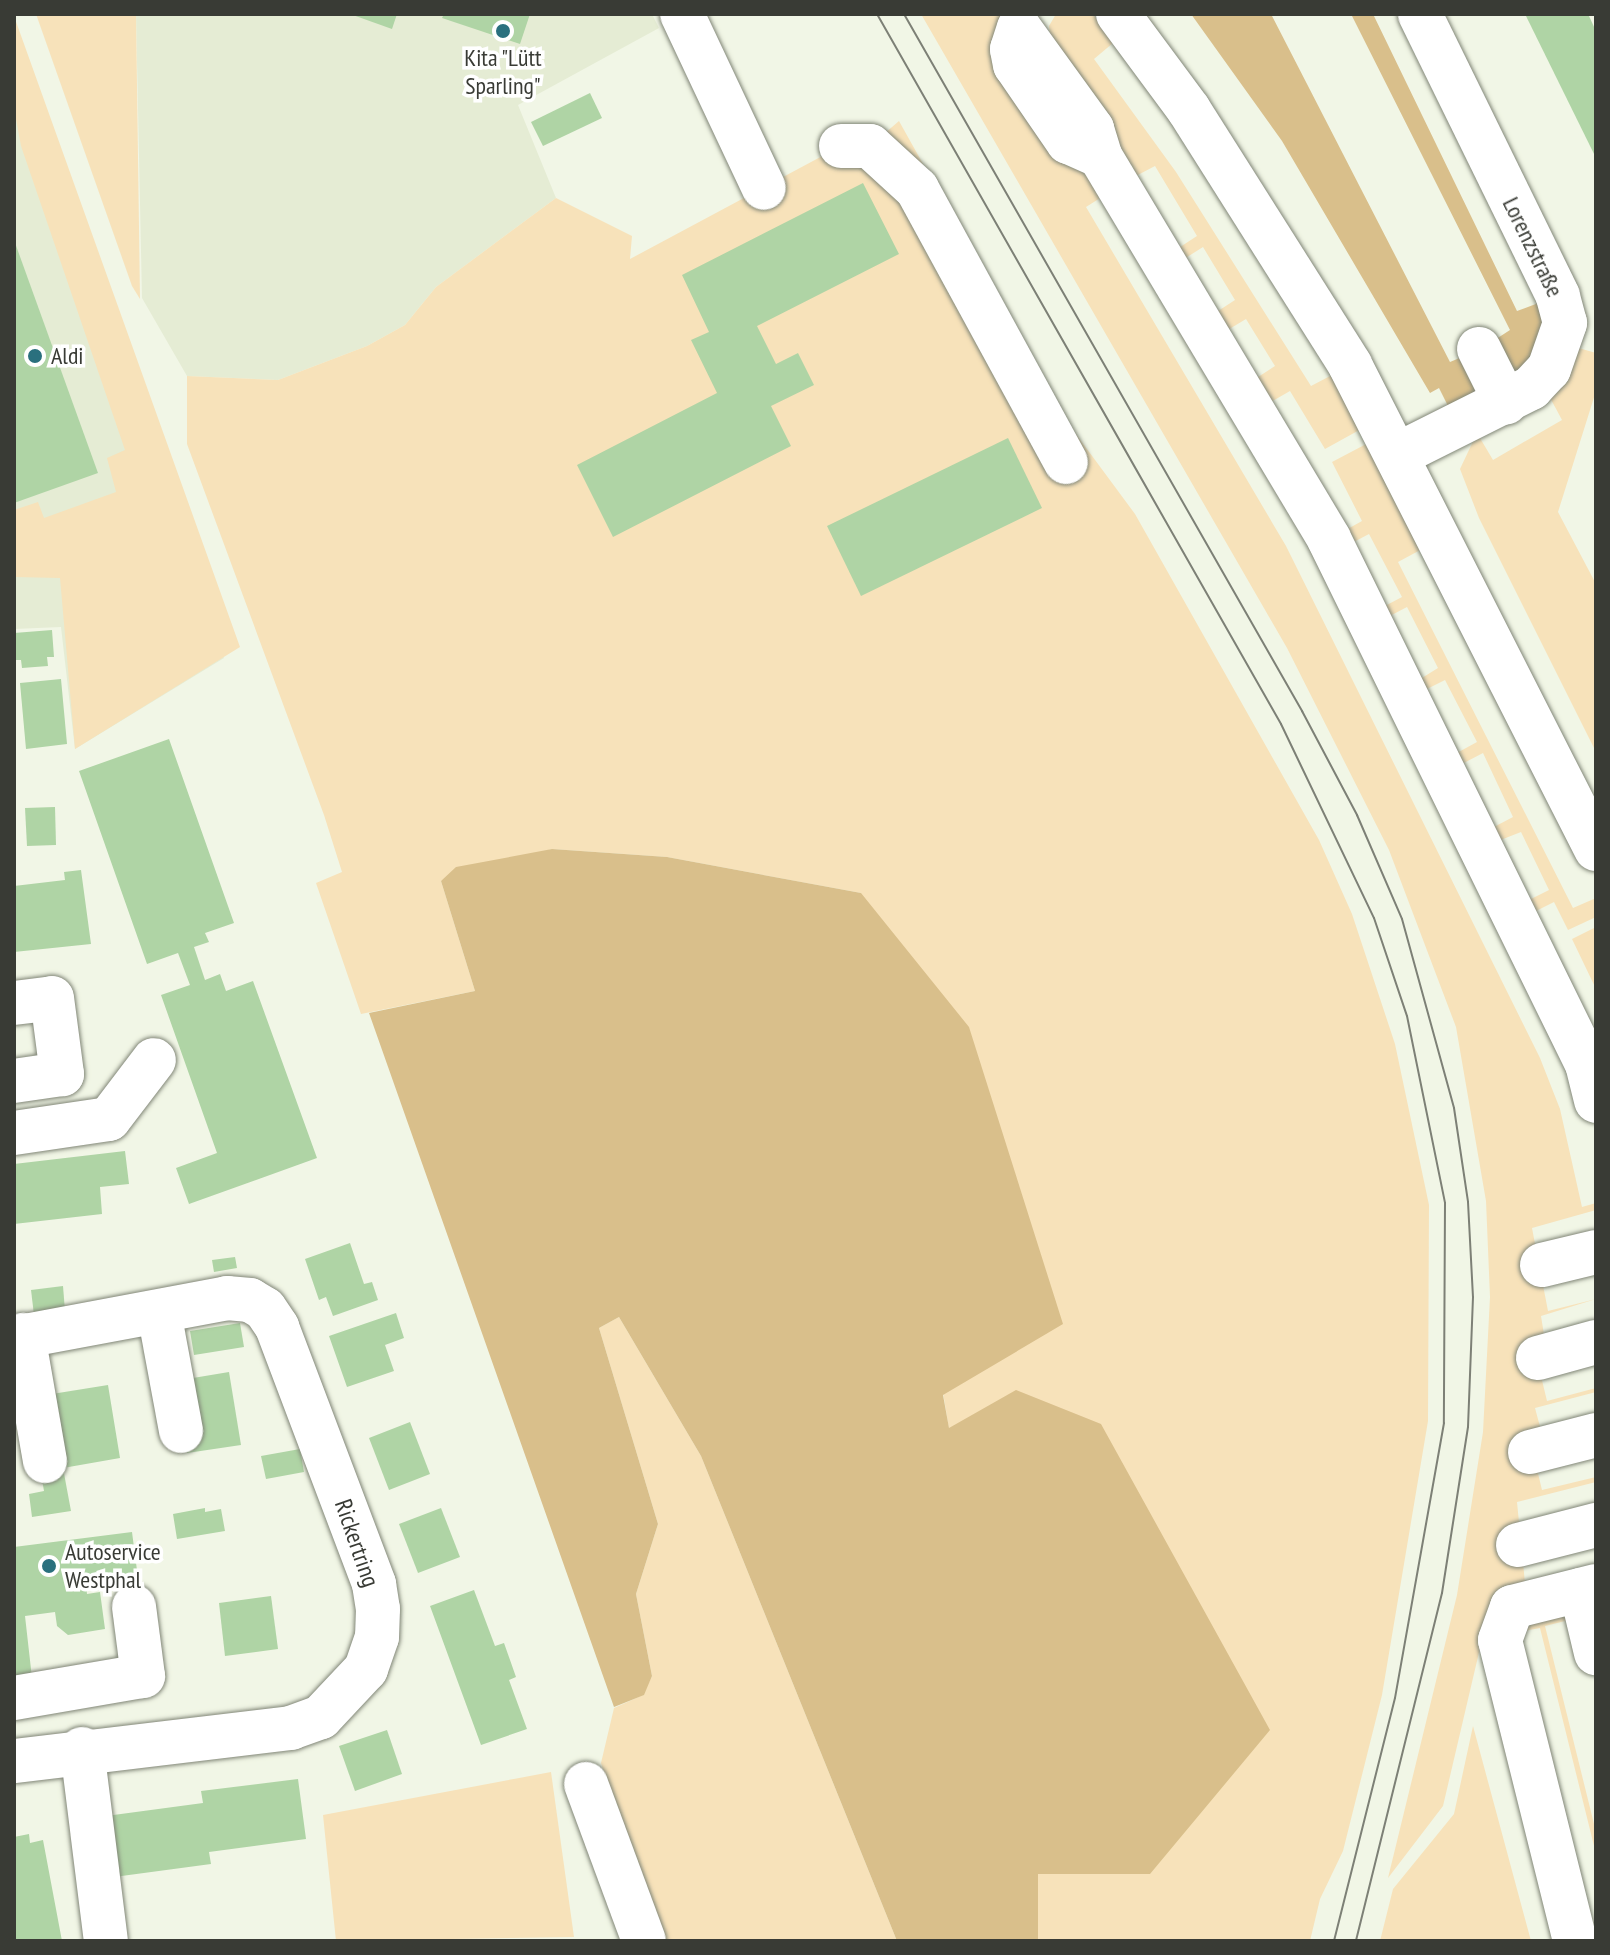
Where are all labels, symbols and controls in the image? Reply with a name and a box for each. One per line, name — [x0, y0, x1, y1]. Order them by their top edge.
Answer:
marker: Kita "Lütt Sparling" — [494, 22, 512, 40]
place label: Kita "Lütt Sparling" — [464, 44, 542, 100]
street label: Lorenzstraße — [1497, 192, 1569, 302]
place label: Aldi — [51, 342, 84, 370]
marker: Aldi — [26, 347, 44, 365]
street label: Rickertring — [329, 1495, 385, 1591]
place label: Autoservice Westphal — [65, 1538, 161, 1594]
marker: Autoservice Westphal — [40, 1557, 58, 1575]

